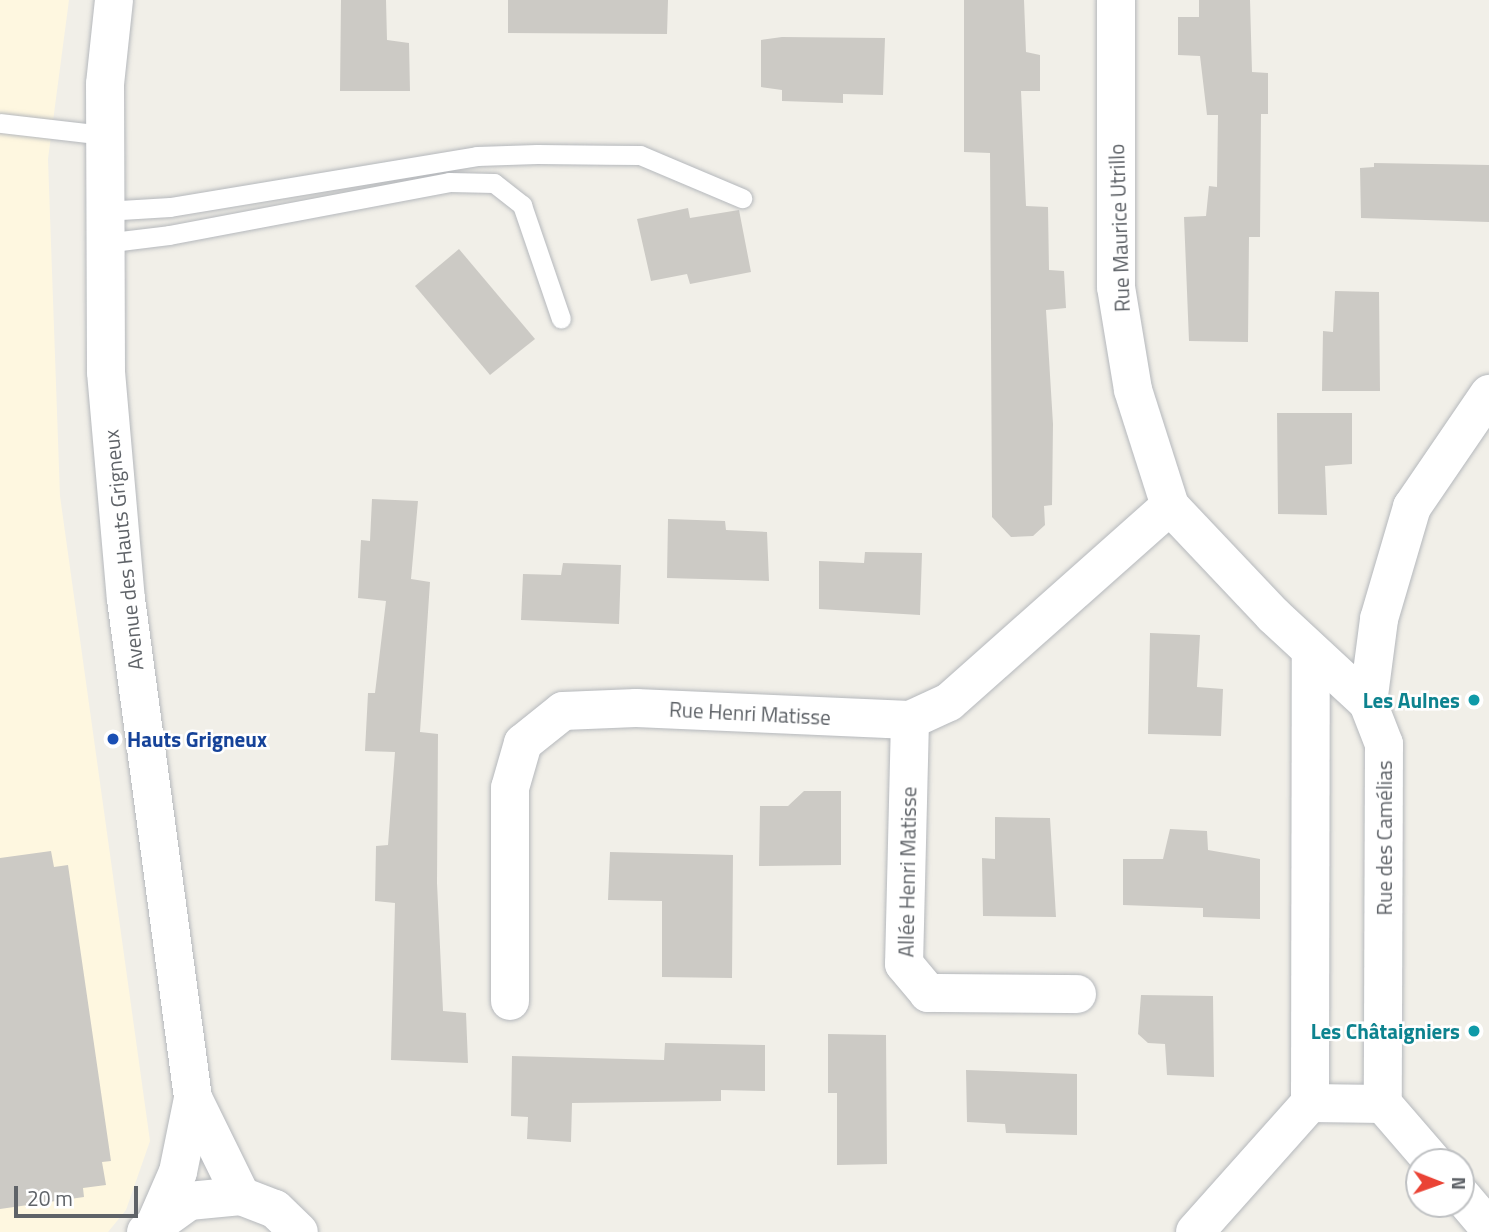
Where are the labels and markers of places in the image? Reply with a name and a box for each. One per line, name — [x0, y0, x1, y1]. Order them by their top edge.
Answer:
place label: Les Aulnes — [1363, 687, 1460, 713]
marker: Les Aulnes — [1466, 692, 1482, 708]
place label: Hauts Grigneux — [127, 726, 267, 752]
marker: Hauts Grigneux — [105, 731, 121, 747]
place label: Les Châtaigniers — [1311, 1018, 1460, 1044]
marker: Les Châtaigniers — [1466, 1023, 1482, 1039]

